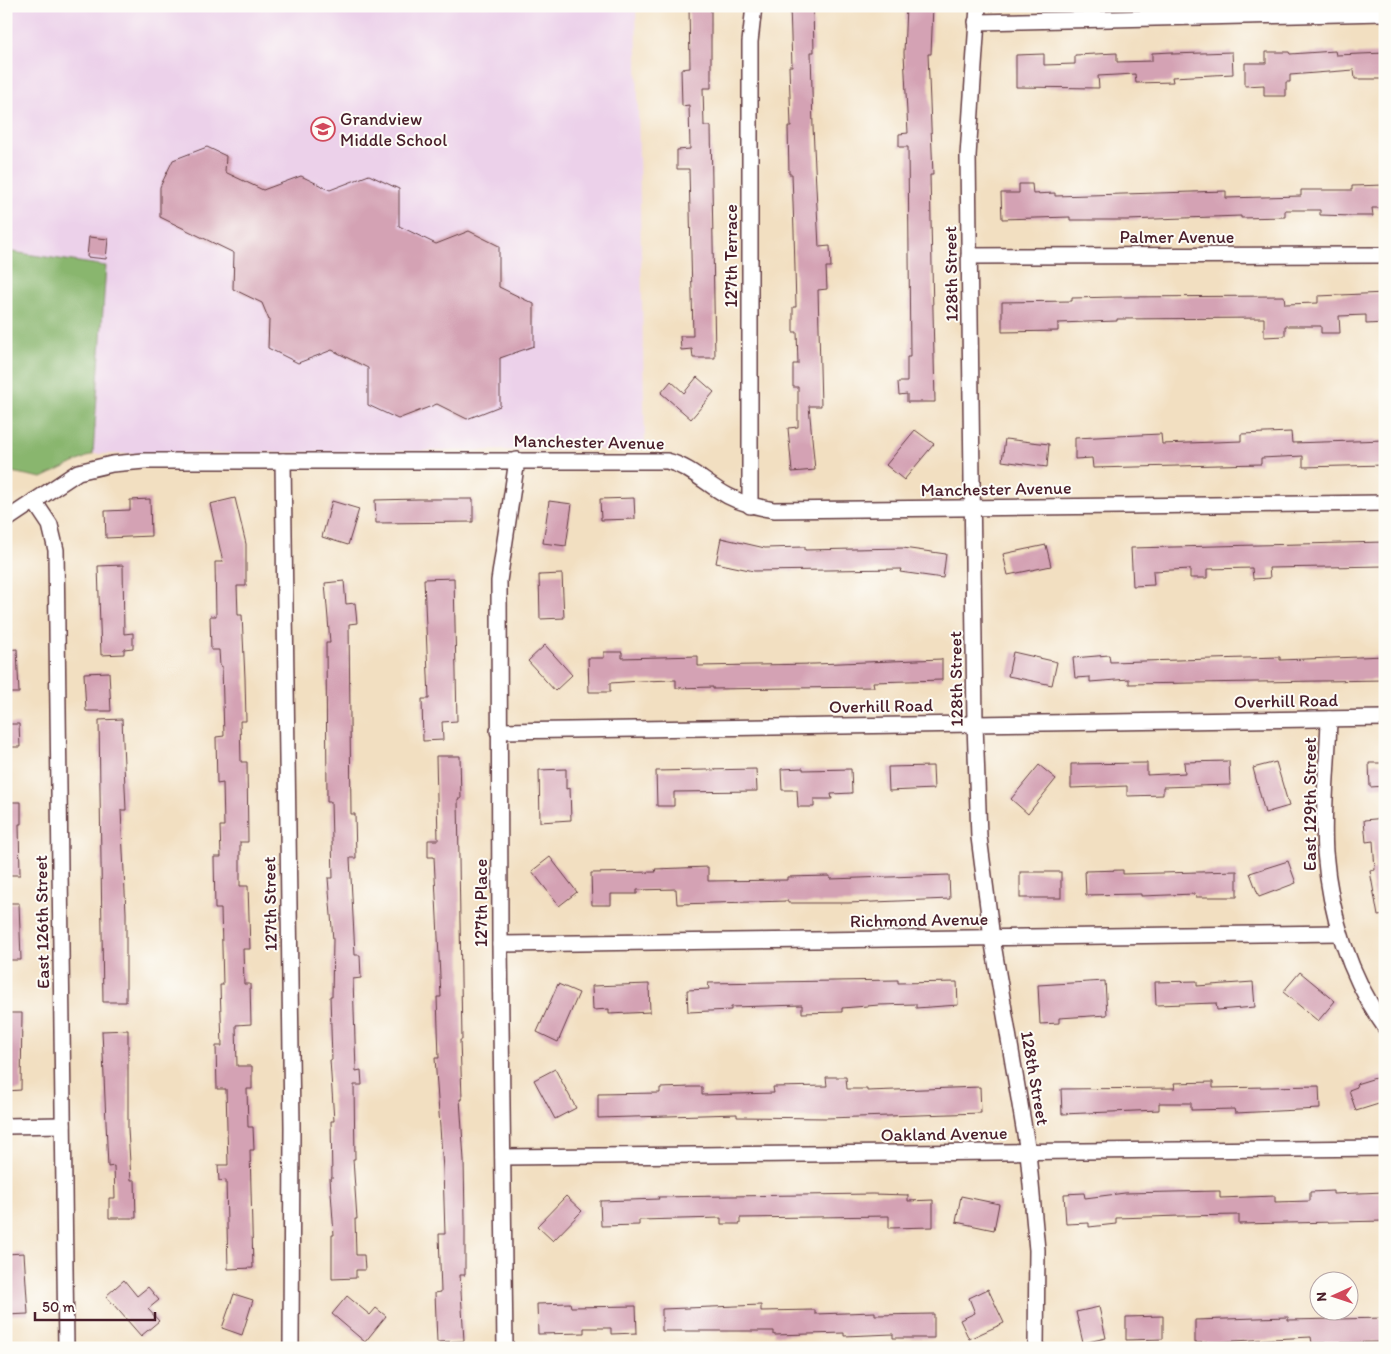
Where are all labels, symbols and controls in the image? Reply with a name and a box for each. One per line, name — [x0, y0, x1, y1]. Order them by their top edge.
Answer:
place label: Grandview Middle School — [340, 108, 447, 151]
school or university icon: Grandview Middle School — [310, 116, 336, 142]
street label: 127th Terrace — [720, 204, 742, 308]
street label: 128th Street — [939, 226, 963, 322]
street label: Palmer Avenue — [1120, 226, 1234, 248]
street label: Manchester Avenue — [513, 430, 665, 454]
street label: Manchester Avenue — [920, 477, 1072, 501]
street label: 128th Street — [944, 631, 968, 727]
street label: Overhill Road — [1234, 689, 1339, 713]
street label: Overhill Road — [829, 694, 934, 718]
street label: East 129th Street — [1299, 737, 1321, 871]
street label: East 126th Street — [30, 855, 54, 989]
street label: 127th Street — [258, 856, 282, 952]
street label: 127th Place — [470, 859, 492, 947]
street label: Richmond Avenue — [850, 908, 988, 932]
street label: 128th Street — [1016, 1029, 1054, 1127]
street label: Oakland Avenue — [880, 1122, 1008, 1146]
north arrow — [1308, 1272, 1358, 1322]
scale bar — [35, 1289, 155, 1321]
text: N — [1313, 1291, 1330, 1302]
text: 50 m — [42, 1298, 75, 1316]

